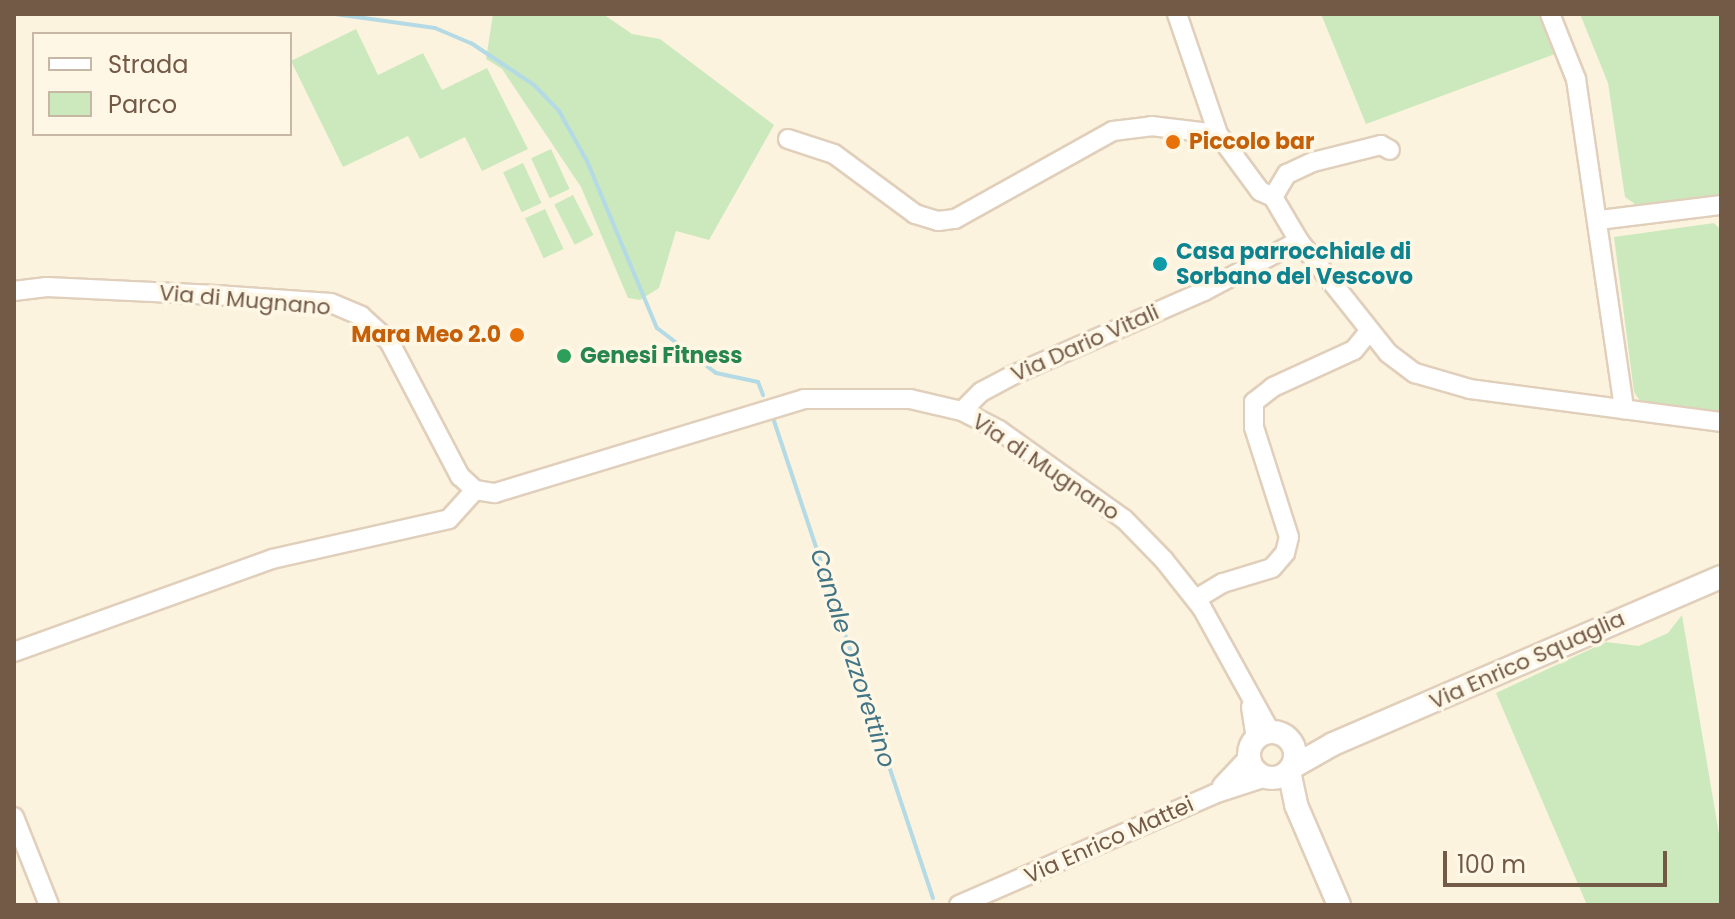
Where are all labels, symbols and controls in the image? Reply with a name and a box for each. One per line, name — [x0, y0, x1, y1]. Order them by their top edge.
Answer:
legend — [32, 32, 292, 136]
text: Strada — [108, 48, 188, 81]
text: Parco — [108, 88, 177, 121]
place label: Piccolo bar — [1189, 129, 1314, 155]
marker: Piccolo bar — [1164, 133, 1182, 151]
place label: Casa parrocchiale di Sorbano del Vescovo — [1176, 238, 1413, 290]
marker: Casa parrocchiale di Sorbano del Vescovo — [1151, 255, 1169, 273]
street label: Via di Mugnano — [158, 279, 332, 321]
street label: Via Dario Vitali — [1007, 299, 1163, 387]
place label: Mara Meo 2.0 — [351, 322, 501, 348]
marker: Mara Meo 2.0 — [508, 326, 526, 344]
place label: Genesi Fitness — [580, 343, 743, 369]
marker: Genesi Fitness — [555, 347, 573, 365]
street label: Via di Mugnano — [967, 408, 1125, 526]
water label: Canale Ozzorettino — [804, 545, 902, 771]
street label: Via Enrico Squaglia — [1425, 605, 1629, 715]
street label: Via Enrico Mattei — [1020, 791, 1198, 889]
scale bar — [1447, 835, 1671, 885]
text: 100 m — [1457, 848, 1526, 881]

